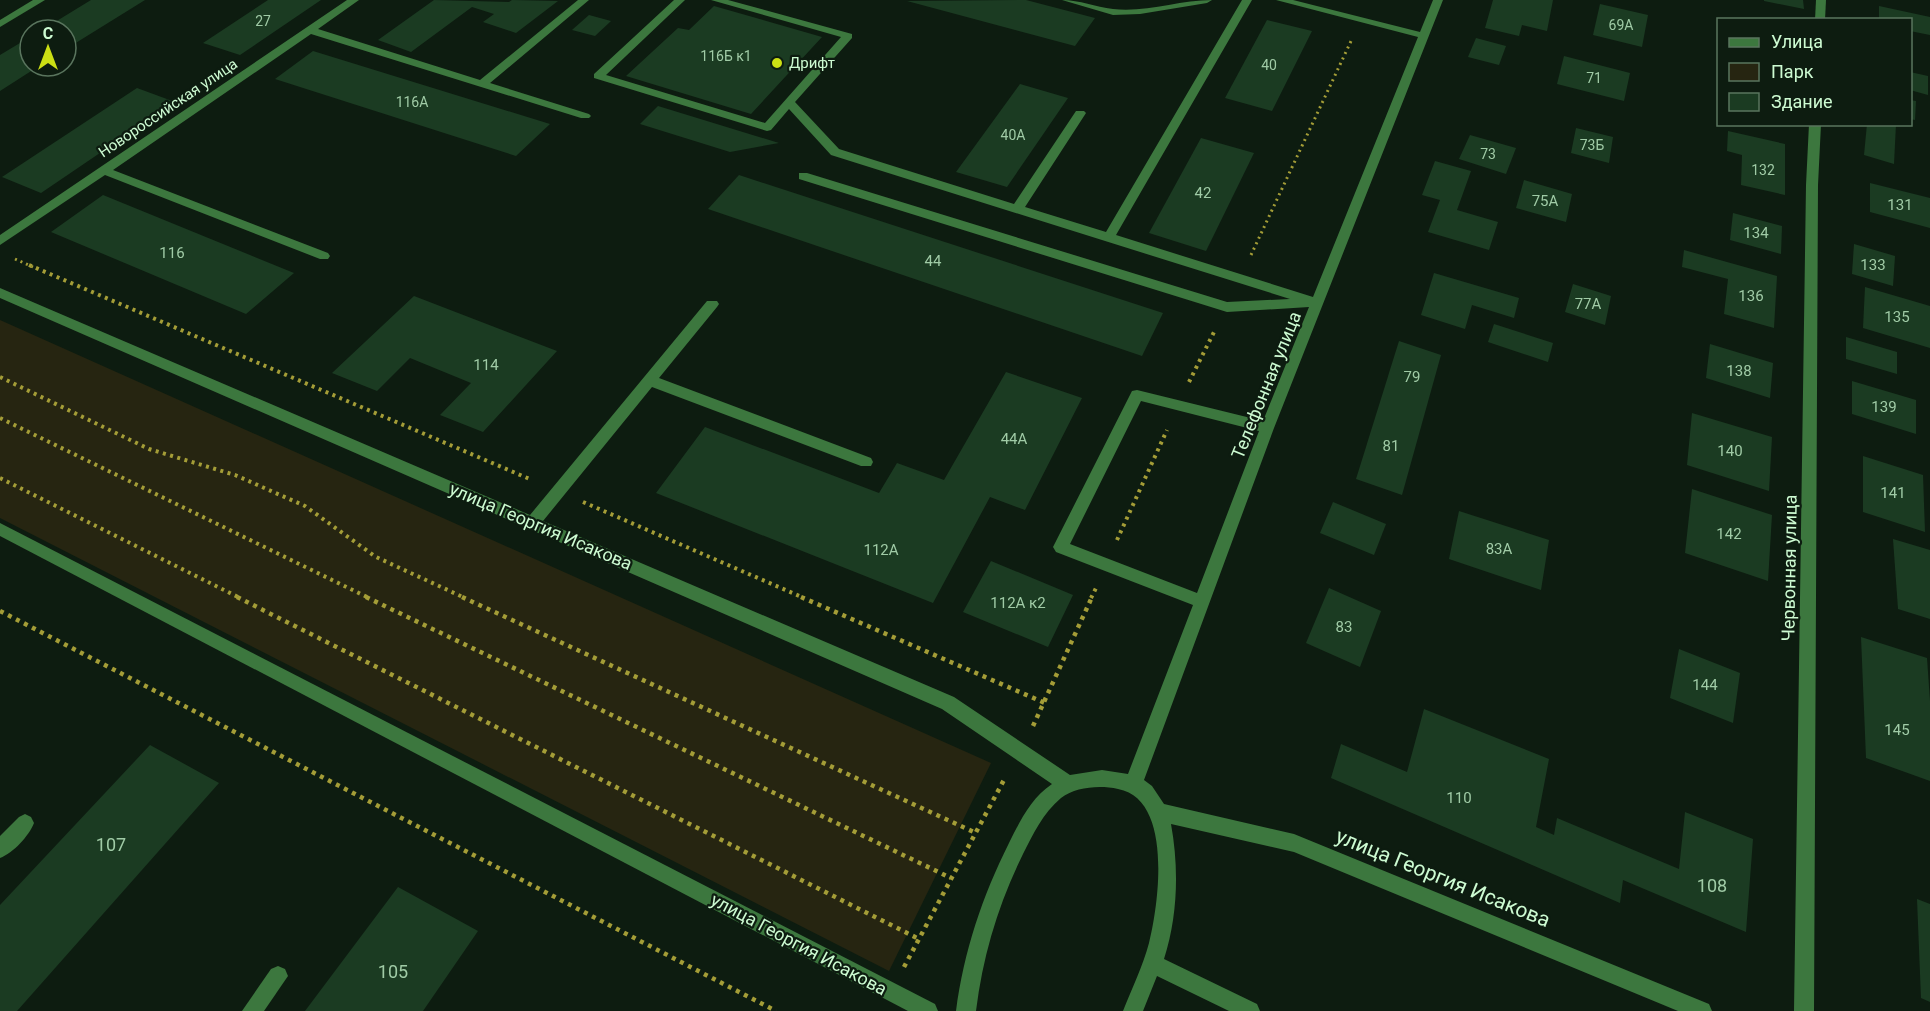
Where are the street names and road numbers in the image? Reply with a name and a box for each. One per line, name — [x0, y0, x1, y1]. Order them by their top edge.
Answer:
street label: Новороссийская улица — [95, 55, 241, 161]
street label: Телефонная улица — [1227, 308, 1305, 462]
street label: улица Георгия Исакова — [447, 478, 635, 574]
street label: Червонная улица — [1777, 494, 1801, 642]
street label: улица Георгия Исакова — [1332, 824, 1554, 932]
street label: улица Георгия Исакова — [707, 889, 891, 999]

